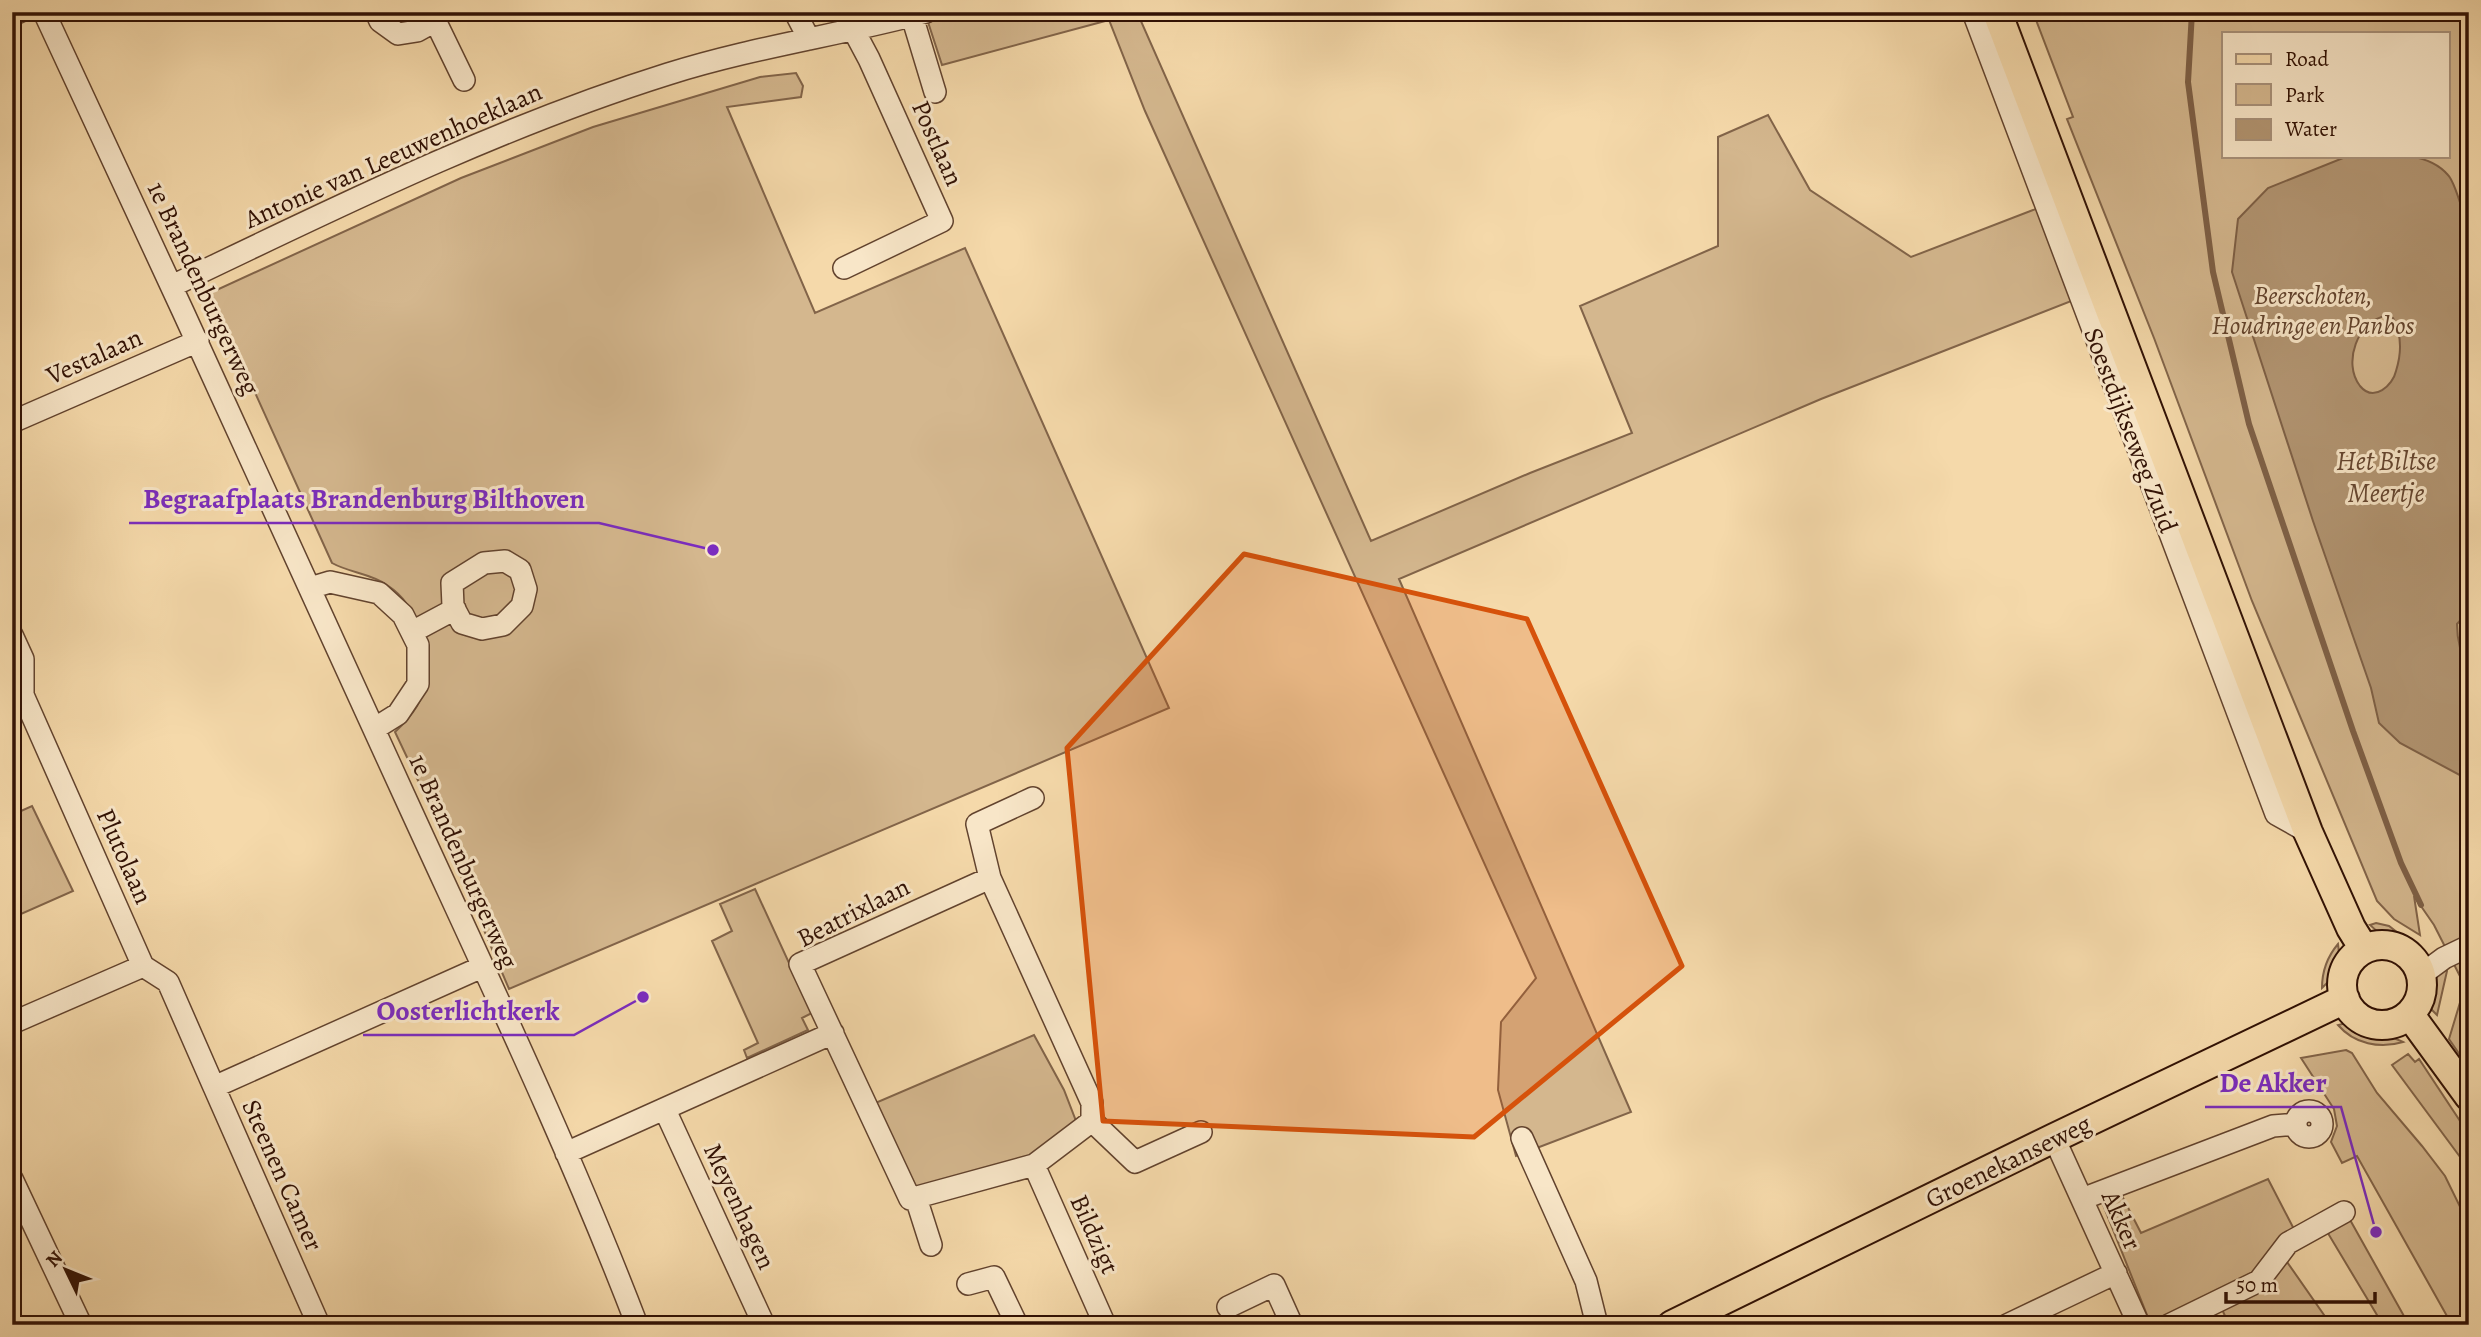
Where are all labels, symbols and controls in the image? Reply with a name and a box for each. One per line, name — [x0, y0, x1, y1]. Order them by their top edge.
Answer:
legend — [2222, 32, 2450, 158]
text: Road — [2285, 45, 2329, 73]
street label: Antonie van Leeuwenhoeklaan — [238, 74, 547, 237]
text: Park — [2285, 81, 2325, 109]
street label: Postlaan — [903, 95, 972, 191]
text: Water — [2284, 115, 2337, 143]
street label: 1e Brandenburgerweg — [139, 176, 268, 400]
park label: Beerschoten, Houdringe en Panbos — [2212, 278, 2415, 343]
street label: Vestalaan — [40, 320, 148, 393]
street label: Soestdijkseweg Zuid — [2075, 323, 2186, 538]
water label: Het Biltse Meertje — [2336, 442, 2436, 512]
callout: Begraafplaats Brandenburg Bilthoven — [129, 474, 599, 523]
text: Begraafplaats Brandenburg Bilthoven — [143, 480, 585, 518]
street label: 1e Brandenburgerweg — [400, 748, 527, 974]
street label: Plutolaan — [88, 803, 161, 909]
street label: Beatrixlaan — [791, 869, 916, 956]
callout: Oosterlichtkerk — [363, 986, 574, 1035]
text: Oosterlichtkerk — [377, 992, 560, 1030]
callout: De Akker — [2205, 1058, 2341, 1107]
text: De Akker — [2219, 1064, 2327, 1102]
street label: Steenen Camer — [233, 1094, 332, 1257]
street label: Groenekanseweg — [1920, 1106, 2097, 1217]
street label: Meyenhagen — [695, 1138, 784, 1275]
street label: Akker — [2093, 1184, 2150, 1255]
street label: Bildzigt — [1062, 1189, 1128, 1280]
north arrow — [32, 1236, 102, 1306]
text: N — [40, 1245, 69, 1273]
scale bar — [2226, 1260, 2374, 1304]
text: 50 m — [2236, 1271, 2278, 1299]

